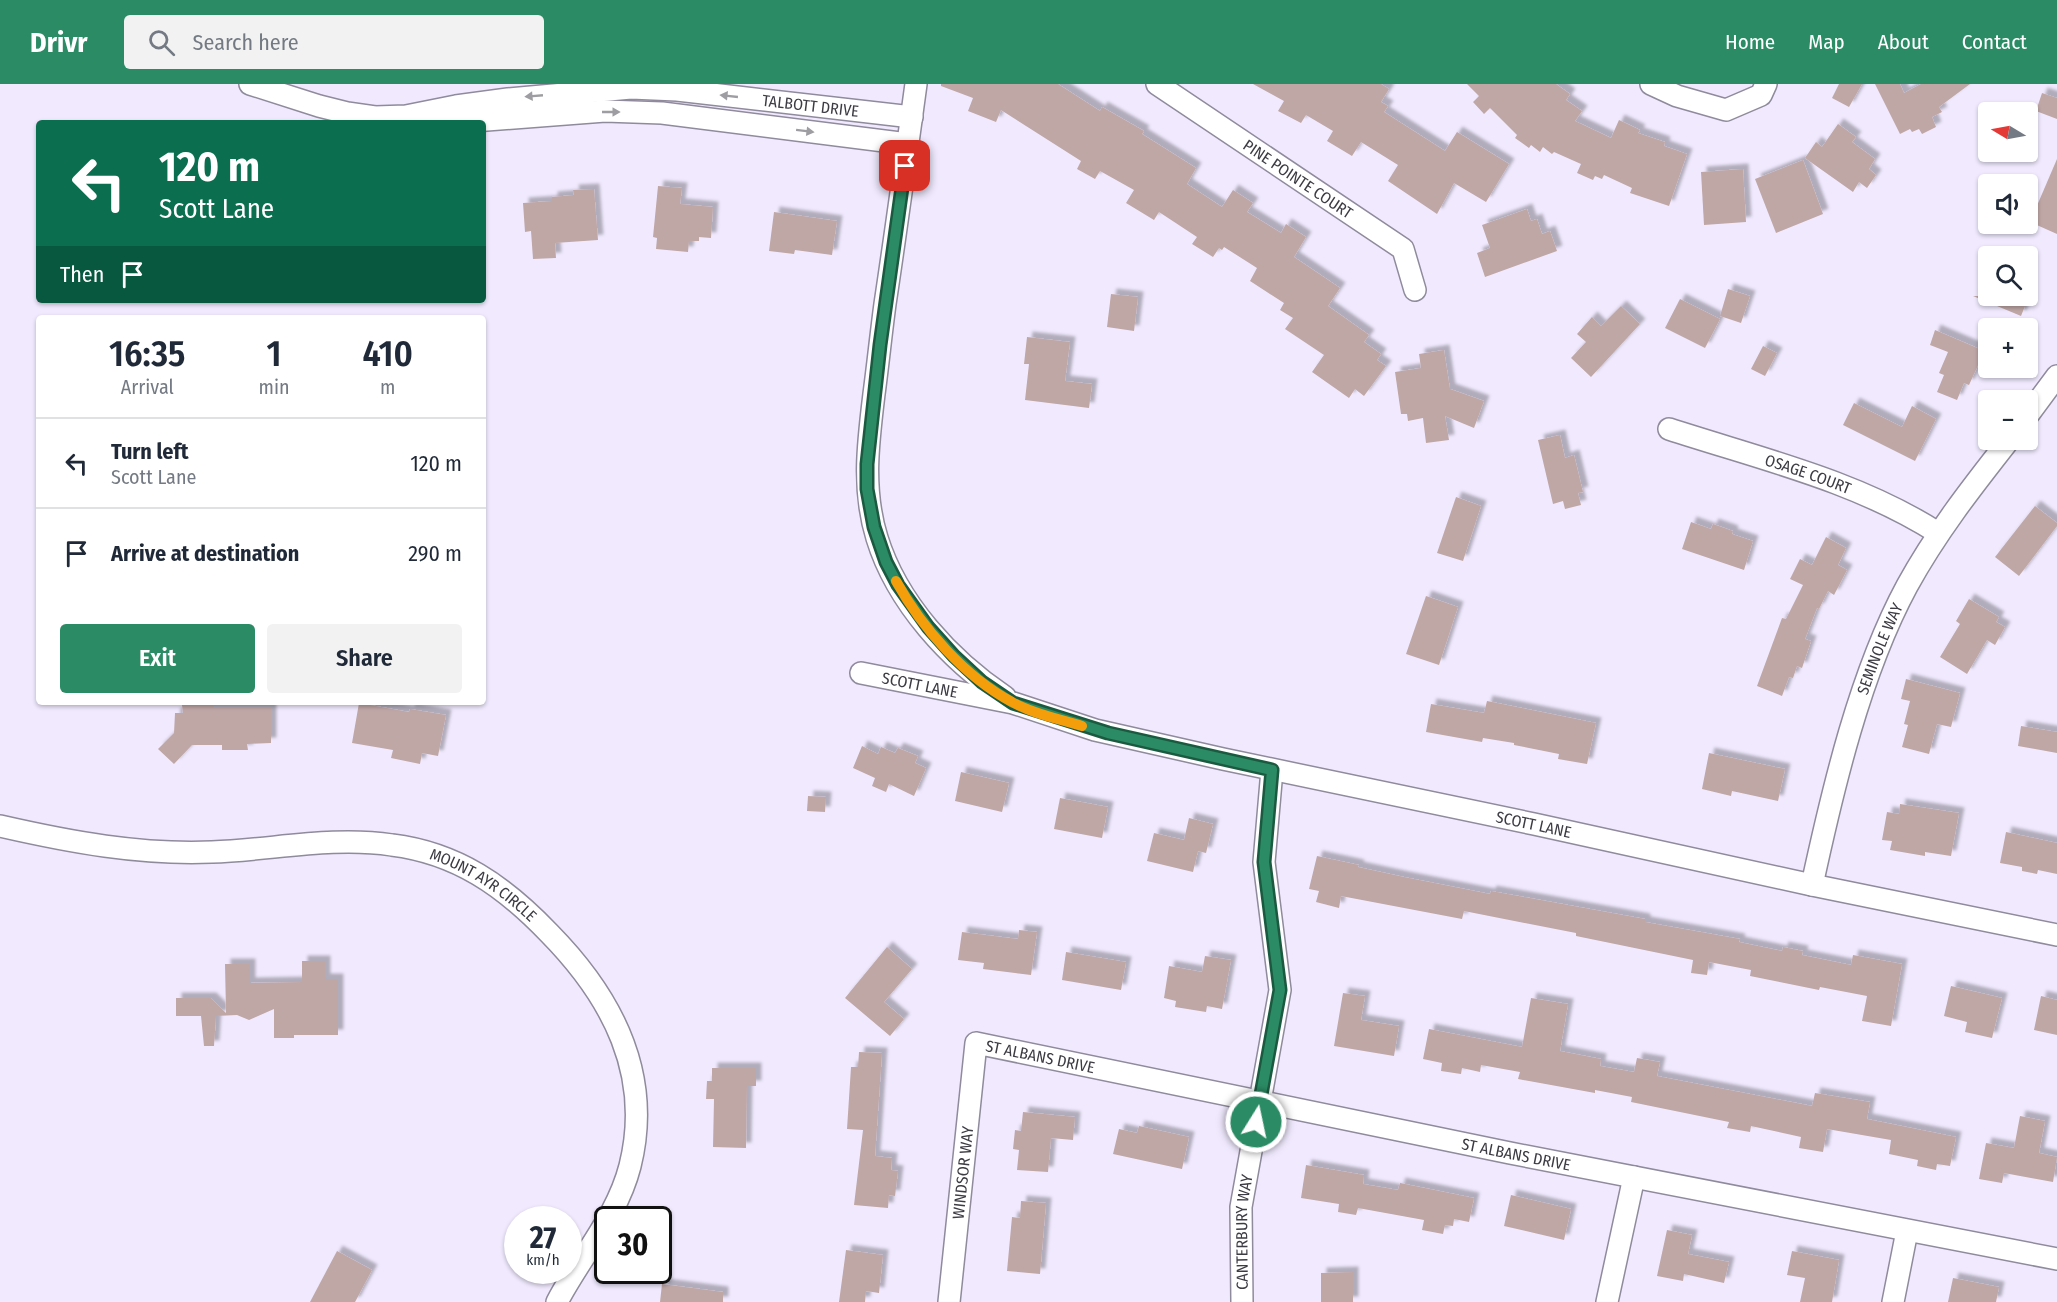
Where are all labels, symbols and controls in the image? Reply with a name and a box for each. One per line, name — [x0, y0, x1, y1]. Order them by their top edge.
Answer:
search box — [124, 15, 544, 69]
text: Drivr — [30, 26, 88, 59]
icon: search — [145, 26, 178, 59]
text: Search here — [193, 29, 299, 56]
text: Home — [1725, 29, 1775, 55]
text: Map — [1808, 29, 1845, 55]
text: About — [1878, 29, 1929, 55]
text: Contact — [1962, 29, 2027, 55]
street label: TALBOTT DRIVE — [761, 90, 860, 120]
one-way arrow — [525, 91, 544, 101]
one-way arrow — [719, 91, 738, 101]
north arrow — [1978, 102, 2038, 162]
map controls — [1978, 102, 2038, 450]
one-way arrow — [601, 107, 620, 117]
one-way arrow — [795, 126, 814, 135]
street label: PINE POINTE COURT — [1240, 135, 1357, 222]
pin — [879, 140, 930, 191]
text: 120 m — [159, 142, 260, 192]
icon: left — [60, 144, 138, 222]
icon: arrive — [888, 149, 921, 182]
button: sound — [1978, 174, 2038, 234]
text: Scott Lane — [159, 193, 274, 225]
button: search — [1978, 246, 2038, 306]
icon: arrive — [116, 258, 149, 291]
text: Then — [60, 261, 104, 288]
button: + — [1978, 318, 2038, 378]
text: 16:35 — [109, 332, 186, 376]
text: 1 — [267, 332, 282, 376]
text: 410 — [363, 332, 413, 376]
text: Arrival — [121, 375, 174, 399]
text: min — [259, 375, 290, 399]
text: m — [380, 375, 395, 399]
button: − — [1978, 390, 2038, 450]
text: Turn left — [111, 438, 189, 465]
icon: left — [60, 447, 93, 480]
text: 120 m — [410, 450, 462, 477]
street label: OSAGE COURT — [1763, 450, 1854, 498]
text: Scott Lane — [111, 465, 196, 489]
icon: arrive — [60, 537, 93, 570]
text: Arrive at destination — [111, 540, 299, 567]
text: 290 m — [408, 540, 462, 567]
street label: SEMINOLE WAY — [1853, 600, 1906, 697]
button: Exit — [60, 624, 255, 693]
button: Share — [267, 624, 462, 693]
street label: SCOTT LANE — [880, 668, 959, 701]
street label: SCOTT LANE — [1494, 807, 1573, 841]
street label: MOUNT AYR CIRCLE — [428, 844, 541, 925]
street label: ST ALBANS DRIVE — [984, 1036, 1096, 1077]
position arrow — [1224, 1090, 1288, 1154]
street label: WINDSOR WAY — [948, 1125, 977, 1220]
street label: ST ALBANS DRIVE — [1460, 1134, 1572, 1174]
street label: CANTERBURY WAY — [1231, 1173, 1256, 1290]
speed limit sign: 30 — [594, 1206, 672, 1284]
text: 27 — [530, 1220, 556, 1256]
text: km/h — [526, 1251, 560, 1269]

